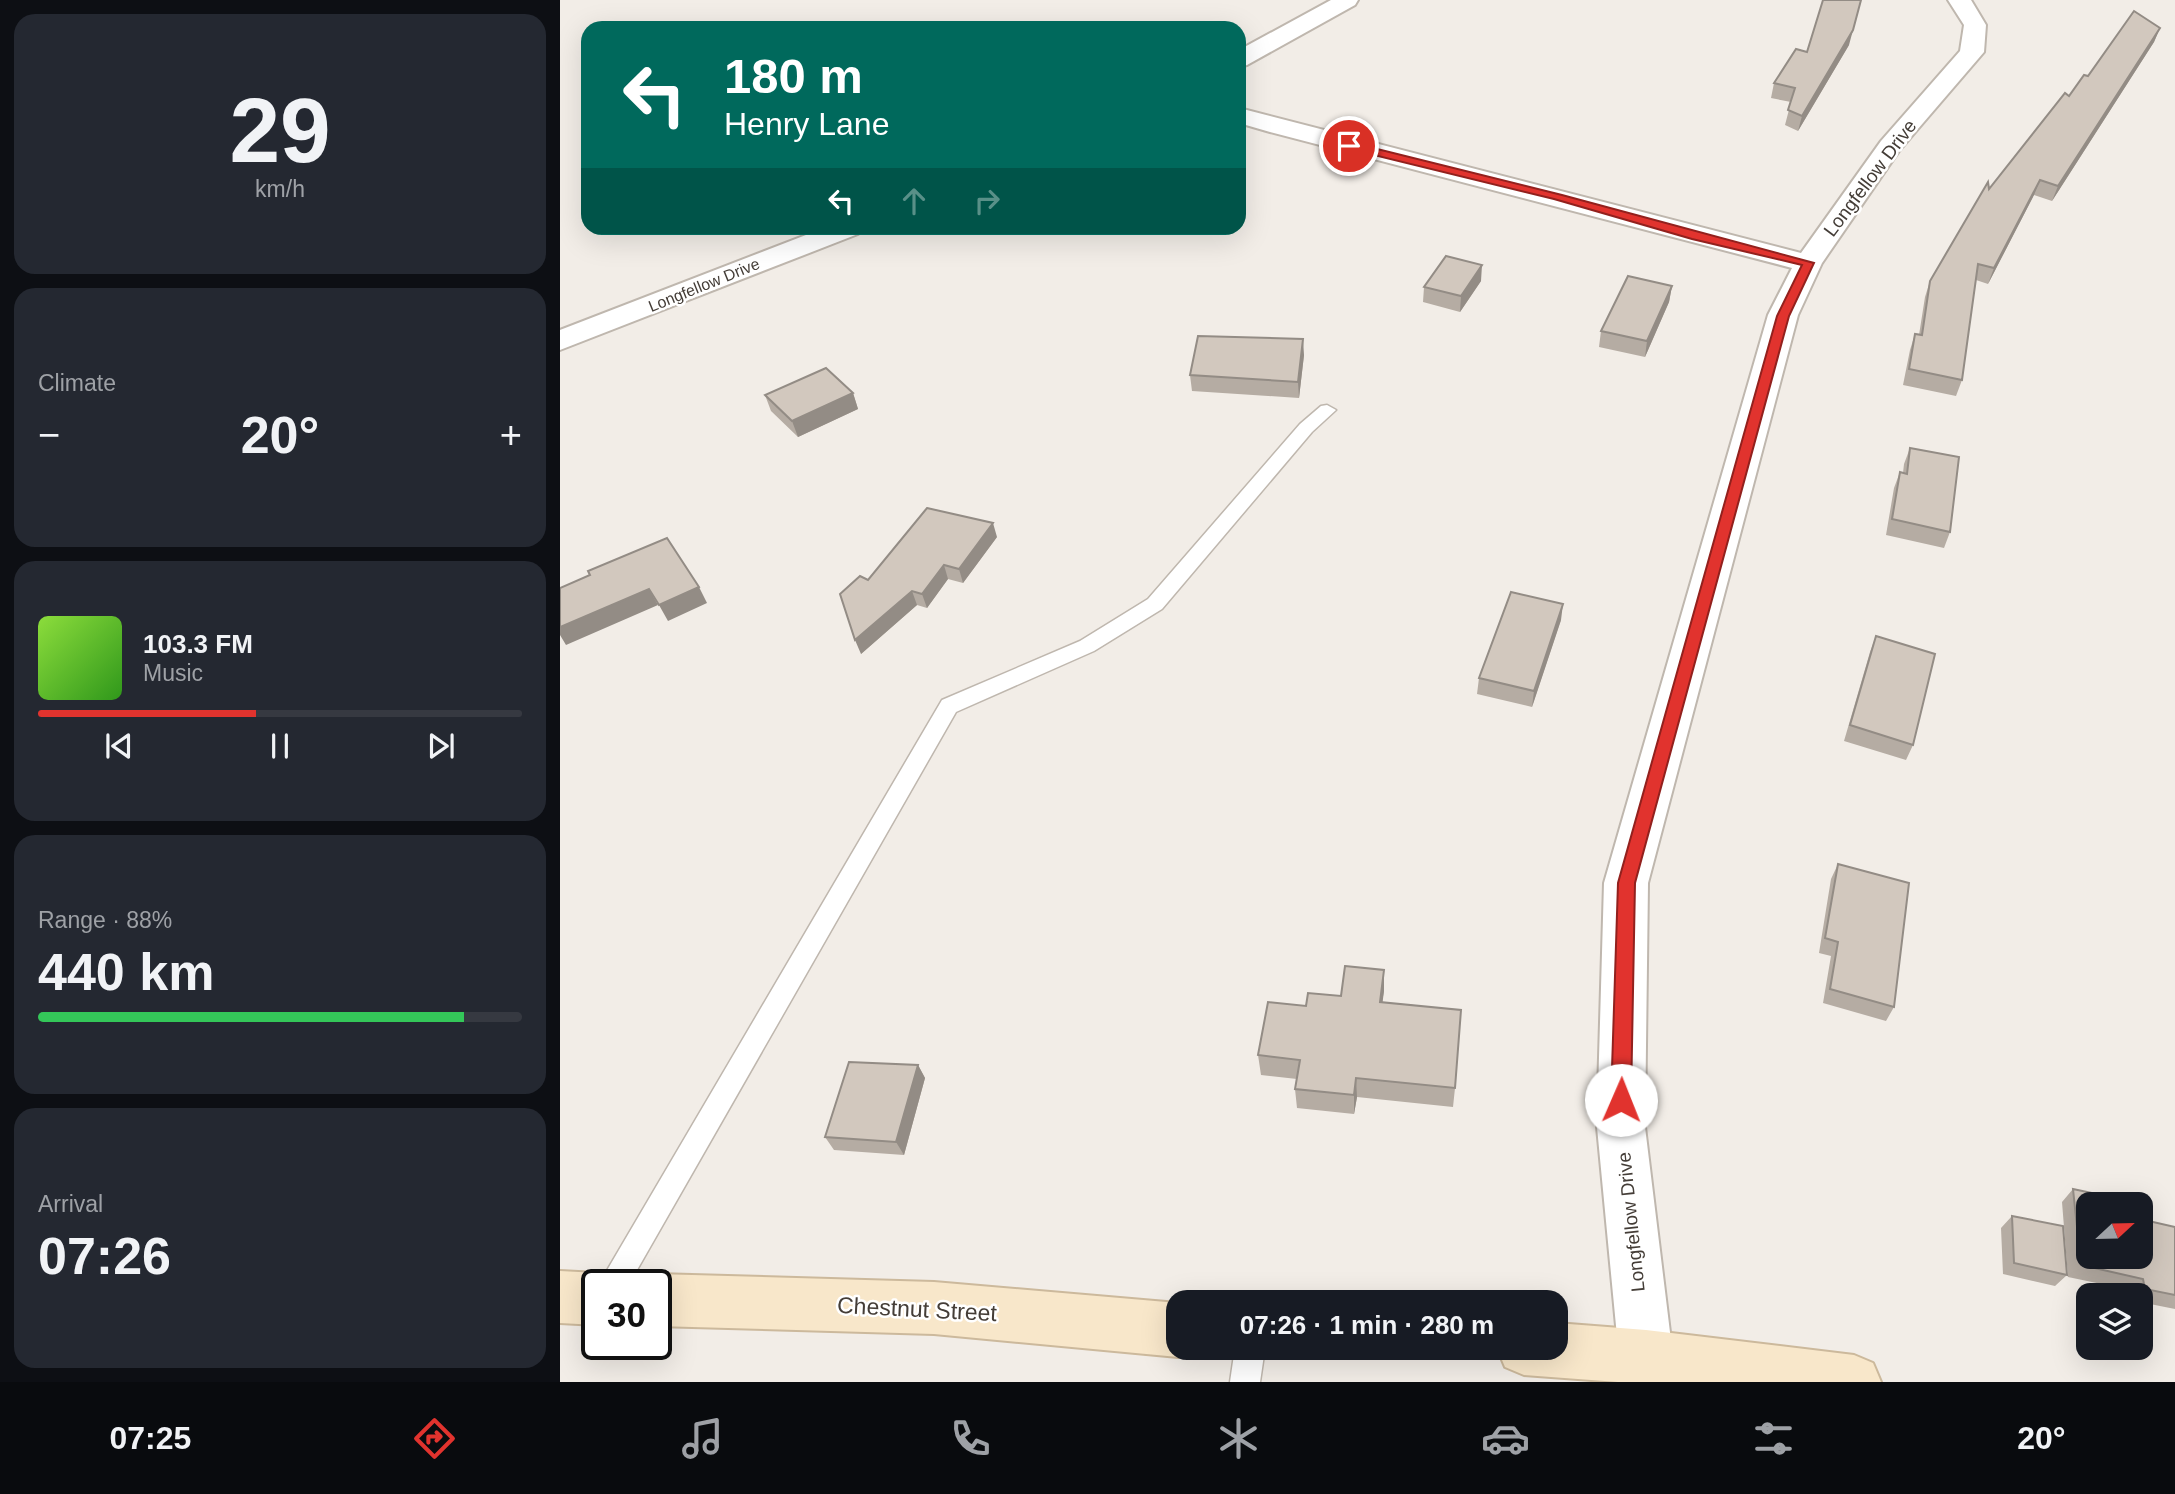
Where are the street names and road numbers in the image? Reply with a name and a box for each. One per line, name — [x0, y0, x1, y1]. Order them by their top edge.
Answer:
street label: Longfellow Drive — [1819, 116, 1921, 240]
street label: Longfellow Drive — [646, 255, 762, 315]
street label: Longfellow Drive — [1613, 1151, 1649, 1293]
street label: Chestnut Street — [837, 1292, 998, 1326]

